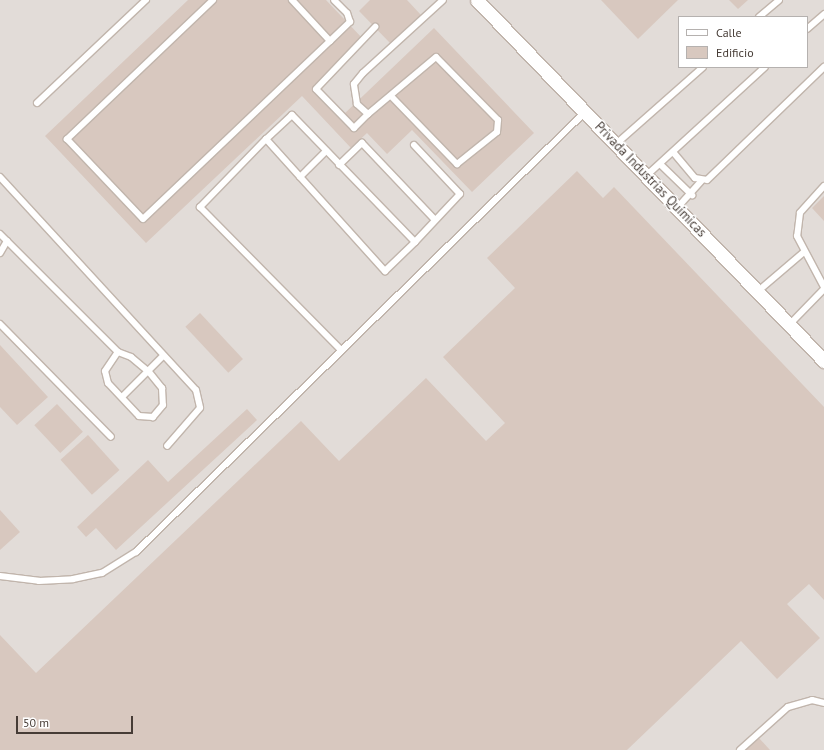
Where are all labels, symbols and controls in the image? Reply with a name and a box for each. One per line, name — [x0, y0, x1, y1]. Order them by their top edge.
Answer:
legend — [678, 16, 808, 68]
text: Calle — [716, 25, 742, 40]
text: Edificio — [716, 45, 754, 60]
street label: Privada Industrias Químicas — [591, 119, 709, 241]
scale bar — [18, 708, 135, 734]
text: 50 m — [23, 715, 49, 730]

